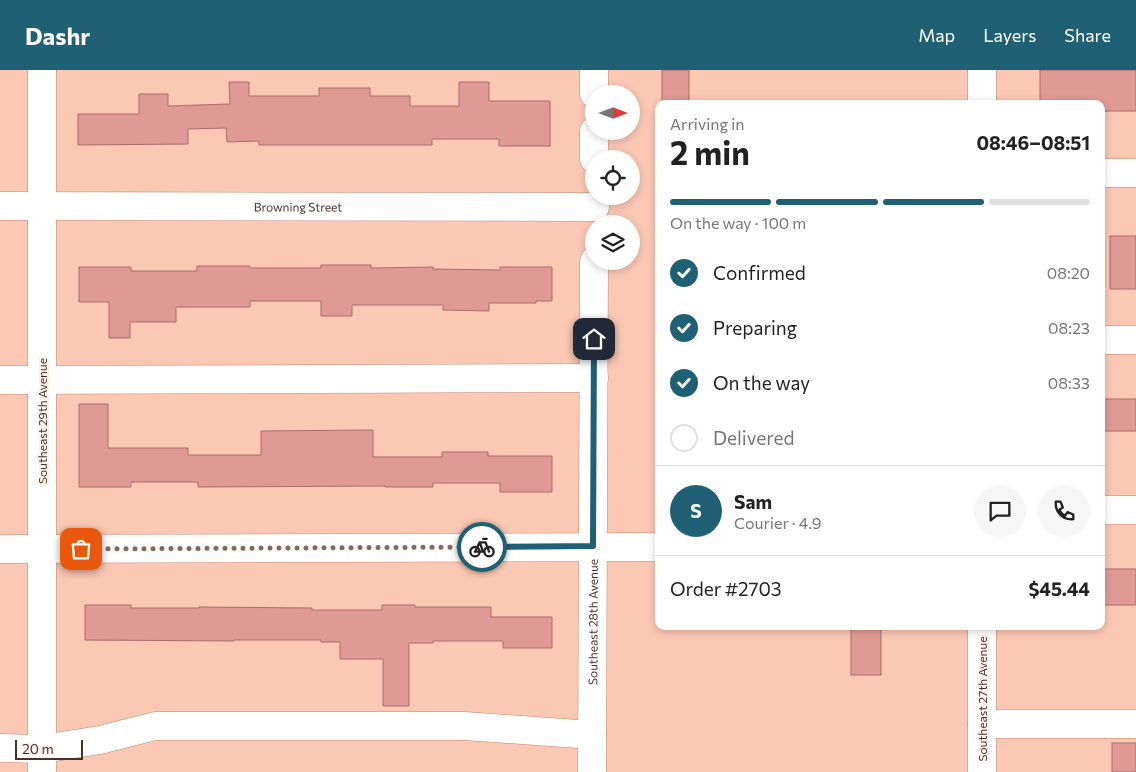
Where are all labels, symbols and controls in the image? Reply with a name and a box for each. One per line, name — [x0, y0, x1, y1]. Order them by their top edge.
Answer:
text: Dashr — [25, 21, 90, 50]
text: Map — [918, 24, 955, 46]
text: Layers — [983, 24, 1036, 46]
text: Share — [1064, 24, 1111, 46]
north arrow — [585, 85, 640, 140]
map controls — [585, 85, 640, 270]
text: Arriving in — [670, 114, 744, 133]
text: 08:46–08:51 — [976, 131, 1090, 154]
text: 2 min — [670, 132, 750, 172]
button: locate — [585, 150, 640, 205]
street label: Browning Street — [254, 199, 342, 214]
text: On the way · 100 m — [670, 213, 806, 232]
button: layers — [585, 215, 640, 270]
icon: check — [670, 259, 698, 287]
text: Confirmed — [713, 261, 806, 284]
text: 08:20 — [1047, 263, 1090, 282]
icon: check — [670, 314, 698, 342]
text: Preparing — [713, 316, 797, 339]
pin — [573, 318, 615, 360]
text: 08:23 — [1048, 318, 1090, 337]
icon: home — [580, 325, 608, 353]
street label: Southeast 29th Avenue — [35, 358, 49, 484]
icon: check — [670, 369, 698, 397]
text: On the way — [713, 371, 810, 394]
text: 08:33 — [1048, 373, 1090, 392]
text: Delivered — [713, 426, 794, 449]
button: chat — [974, 485, 1026, 537]
button: phone — [1038, 485, 1090, 537]
text: Sam — [734, 490, 772, 513]
text: S — [690, 499, 702, 522]
text: Courier · 4.9 — [734, 513, 821, 532]
courier — [457, 522, 507, 572]
pin — [60, 528, 102, 570]
icon: bike — [468, 533, 496, 561]
icon: bag — [67, 535, 95, 563]
street label: Southeast 28th Avenue — [585, 559, 600, 685]
text: Order #2703 — [670, 577, 782, 600]
text: $45.44 — [1028, 577, 1090, 600]
street label: Southeast 27th Avenue — [975, 636, 989, 762]
scale bar — [15, 737, 82, 760]
text: 20 m — [22, 740, 54, 757]

